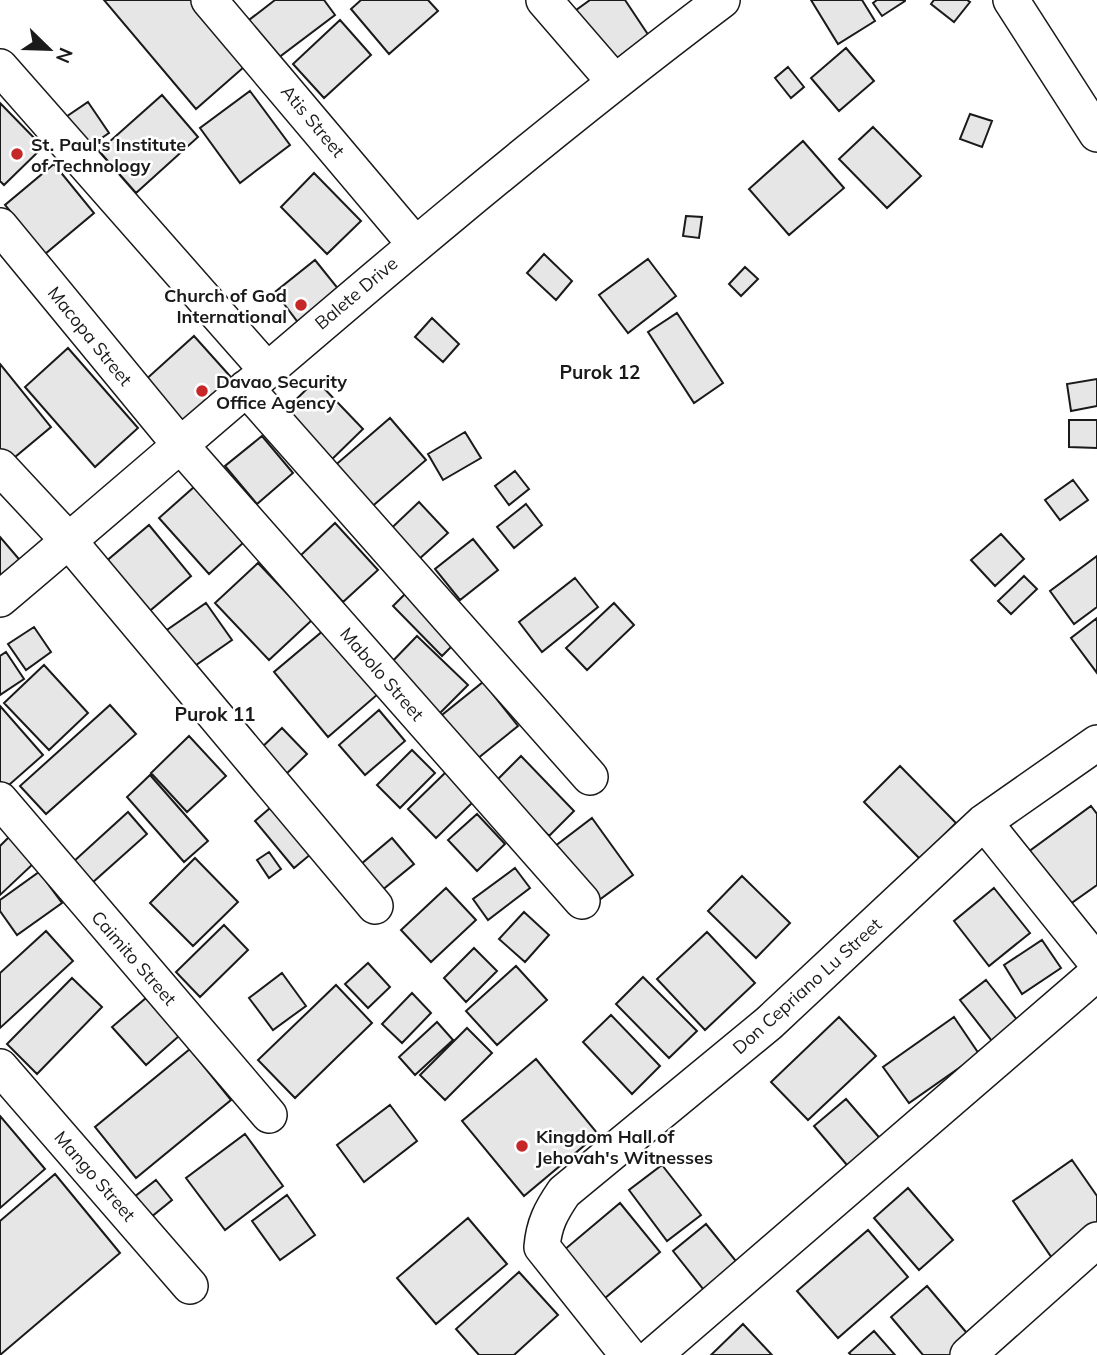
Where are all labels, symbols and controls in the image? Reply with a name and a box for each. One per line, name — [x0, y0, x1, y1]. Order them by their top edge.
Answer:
north arrow — [14, 14, 84, 84]
text: N — [51, 44, 78, 67]
street label: Atis Street — [276, 80, 350, 162]
place label: St. Paul's Institute of Technology — [31, 133, 186, 177]
marker: St. Paul's Institute of Technology — [9, 146, 25, 162]
street label: Balete Drive — [310, 252, 402, 334]
street label: Macopa Street — [43, 282, 137, 390]
place label: Church of God International — [164, 284, 287, 328]
marker: Church of God International — [293, 297, 309, 313]
district label: Purok 12 — [560, 360, 640, 384]
place label: Davao Security Office Agency — [216, 370, 347, 414]
marker: Davao Security Office Agency — [194, 383, 210, 399]
street label: Mabolo Street — [335, 623, 429, 725]
district label: Purok 11 — [175, 702, 255, 726]
street label: Caimito Street — [87, 906, 181, 1010]
street label: Don Cepriano Lu Street — [728, 913, 886, 1059]
place label: Kingdom Hall of Jehovah's Witnesses — [536, 1125, 713, 1169]
street label: Mango Street — [49, 1126, 141, 1226]
marker: Kingdom Hall of Jehovah's Witnesses — [514, 1138, 530, 1154]

